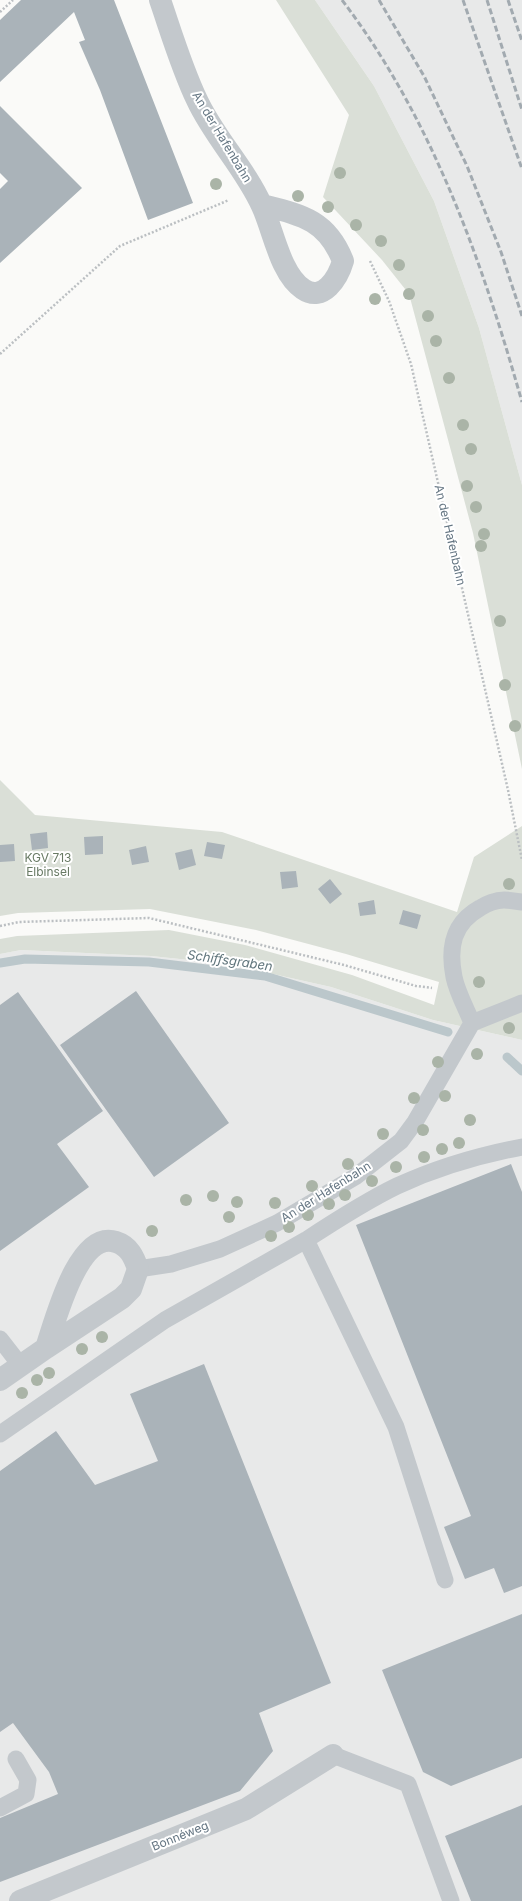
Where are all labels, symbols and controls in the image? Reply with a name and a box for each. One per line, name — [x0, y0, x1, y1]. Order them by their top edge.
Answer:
street label: An der Hafenbahn — [189, 89, 255, 185]
street label: An der Hafenbahn — [432, 483, 469, 587]
park label: KGV 713 Elbinsel — [24, 850, 72, 879]
water label: Schiffsgraben — [186, 946, 274, 974]
street label: An der Hafenbahn — [278, 1158, 373, 1225]
street label: Bonnéweg — [149, 1817, 210, 1854]

